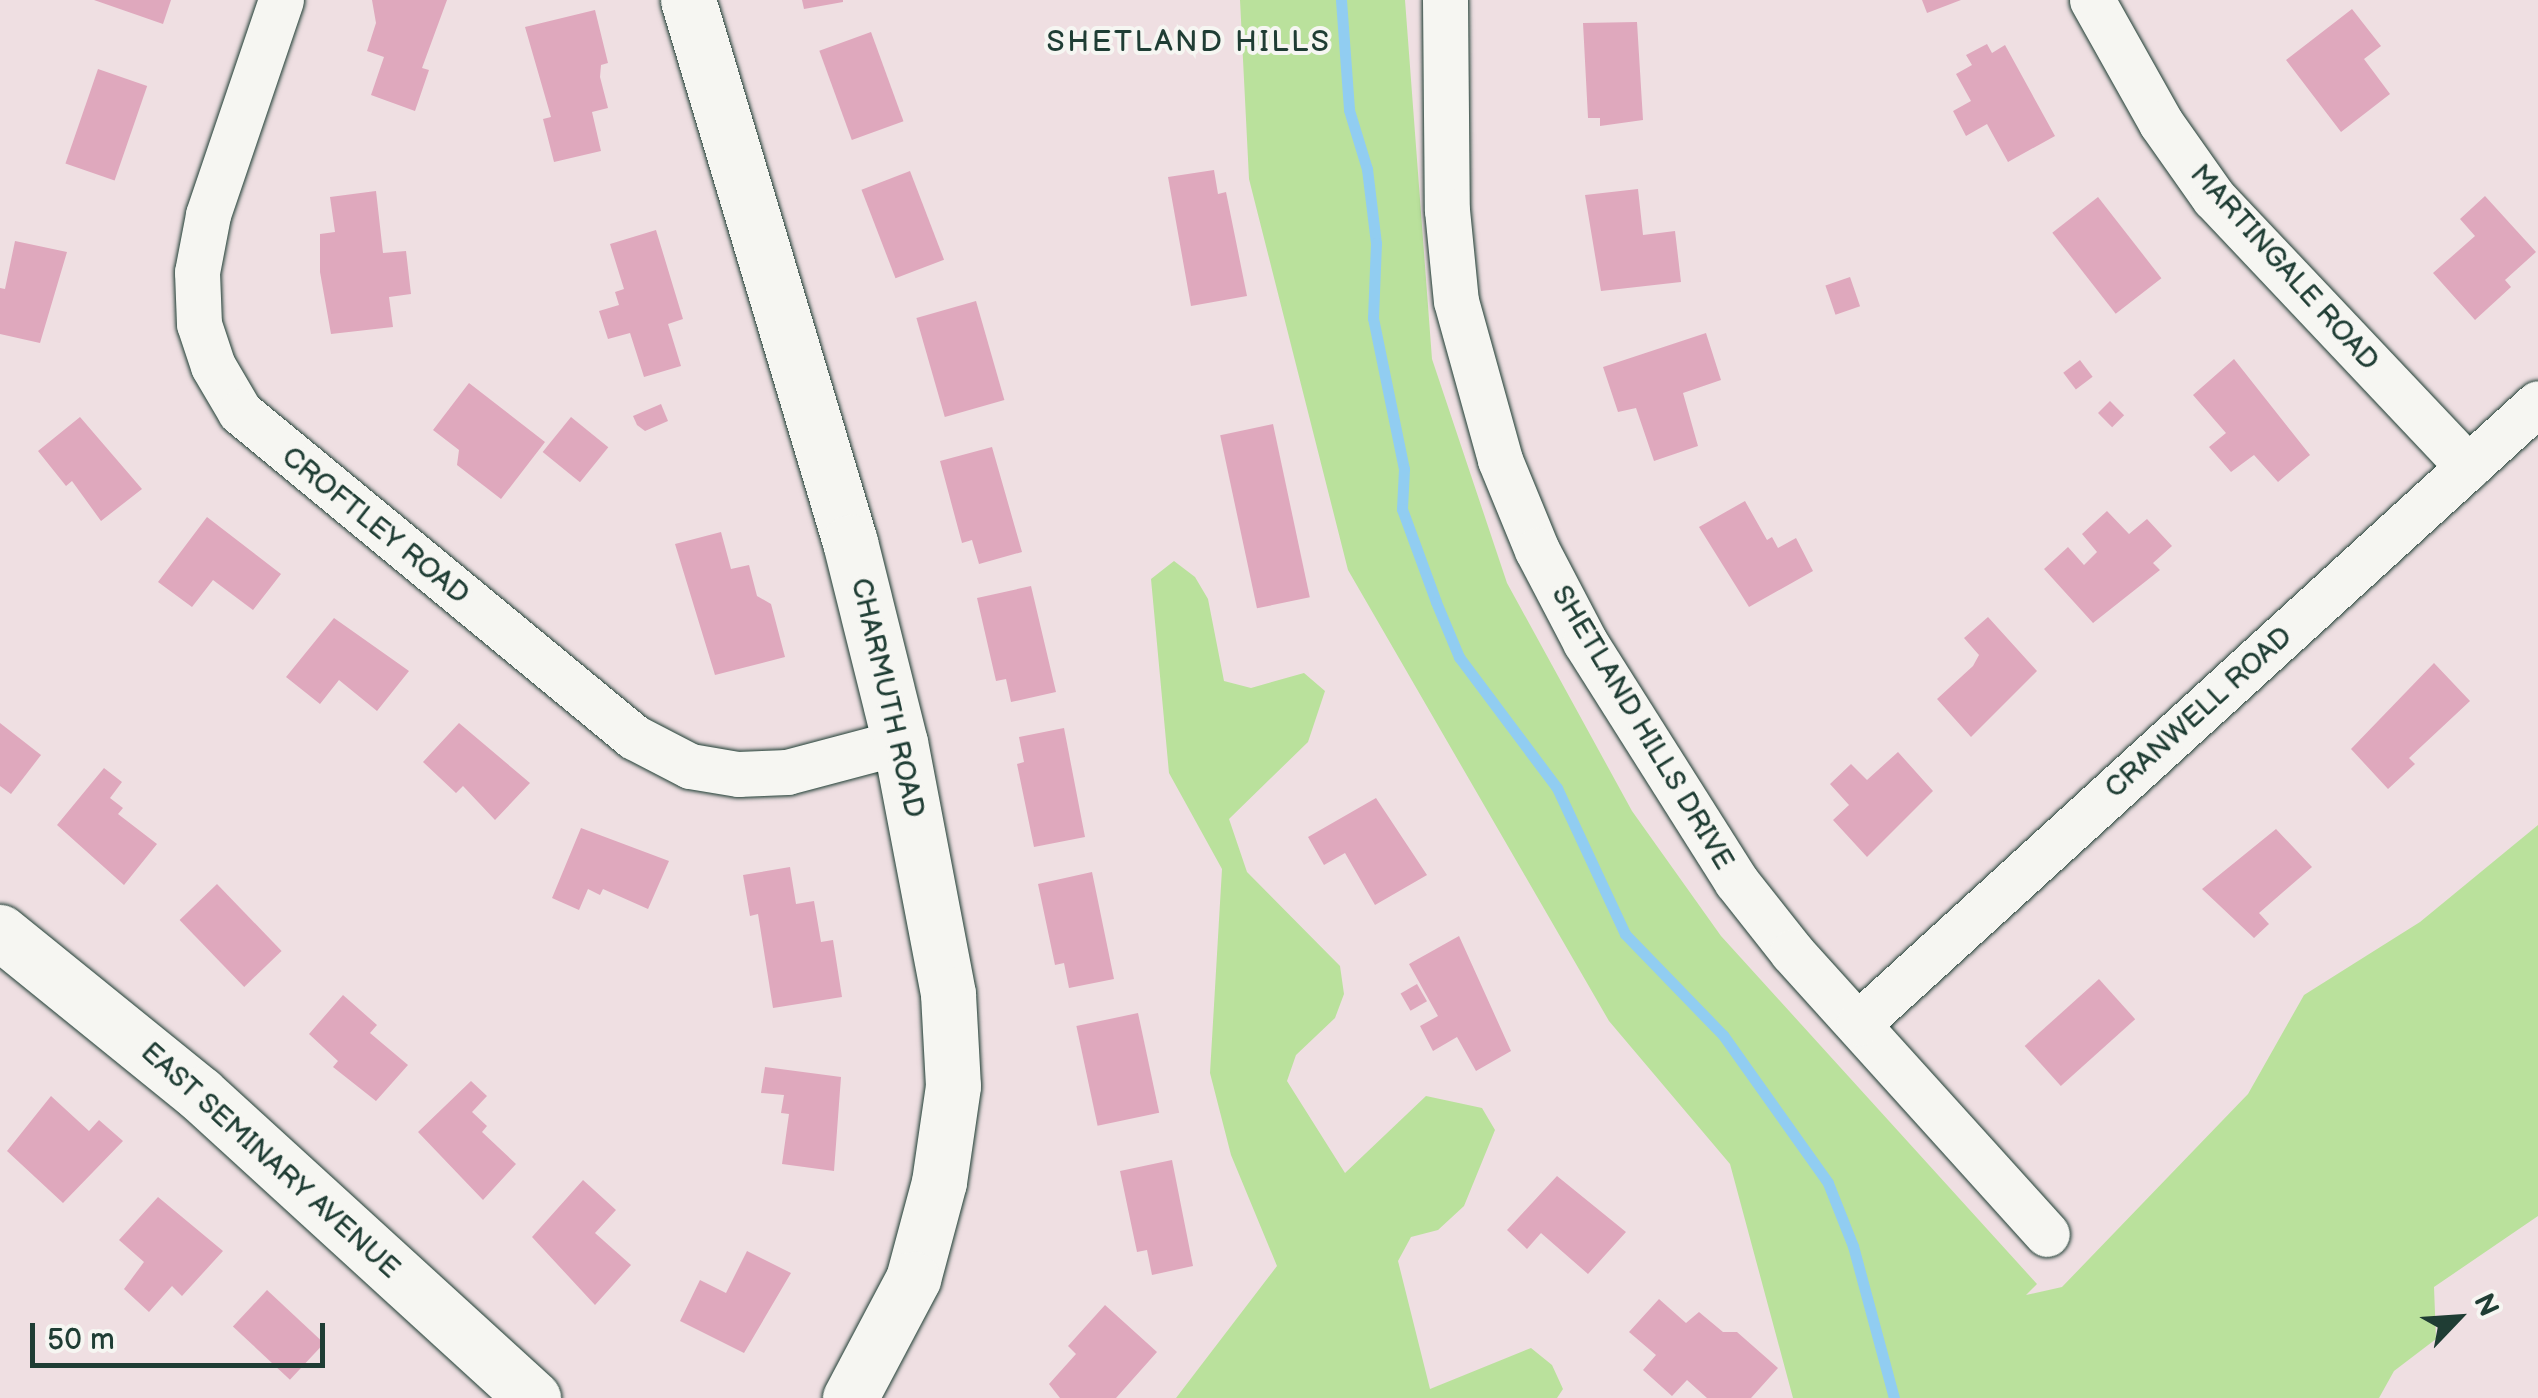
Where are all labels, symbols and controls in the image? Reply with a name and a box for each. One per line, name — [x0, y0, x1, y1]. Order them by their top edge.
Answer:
district label: SHETLAND HILLS — [1047, 24, 1331, 60]
street label: MARTINGALE ROAD — [2183, 158, 2385, 378]
street label: CROFTLEY ROAD — [275, 440, 475, 612]
street label: CHARMUTH ROAD — [843, 575, 931, 821]
street label: SHETLAND HILLS DRIVE — [1544, 580, 1740, 876]
street label: CRANWELL ROAD — [2099, 620, 2299, 806]
street label: EAST SEMINARY AVENUE — [134, 1036, 406, 1286]
north arrow — [2408, 1268, 2508, 1368]
text: N — [2466, 1289, 2505, 1322]
scale bar — [35, 1303, 330, 1365]
text: 50 m — [47, 1322, 115, 1358]

